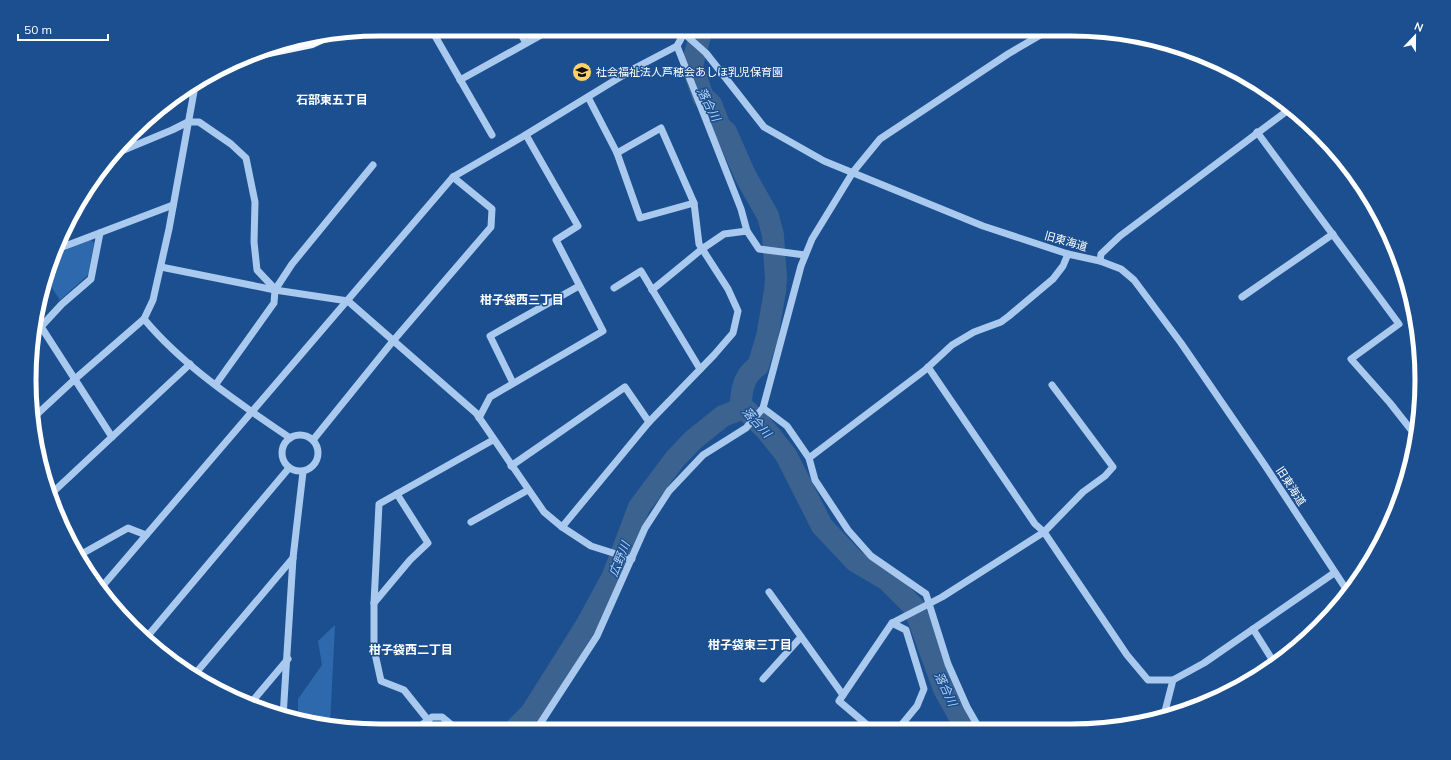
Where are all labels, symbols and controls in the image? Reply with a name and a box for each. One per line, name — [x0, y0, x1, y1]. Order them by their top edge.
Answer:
scale bar — [18, 16, 108, 42]
north arrow — [1395, 16, 1435, 56]
text: N — [1412, 19, 1425, 35]
text: 50 m — [24, 22, 52, 37]
school or university icon: 社会福祉法人芦穂会あしほ乳児保育園 — [571, 61, 593, 83]
place label: 社会福祉法人芦穂会あしほ乳児保育園 — [596, 65, 783, 79]
water label: 落合川 — [694, 85, 725, 125]
district label: 石部東五丁目 — [296, 92, 368, 107]
street label: 旧東海道 — [1043, 228, 1089, 254]
district label: 柑子袋西三丁目 — [480, 292, 564, 307]
water label: 落合川 — [739, 404, 776, 442]
street label: 旧東海道 — [1273, 464, 1309, 508]
water label: 広野川 — [605, 538, 633, 579]
district label: 柑子袋東三丁目 — [708, 637, 792, 652]
district label: 柑子袋西二丁目 — [369, 642, 453, 657]
water label: 落合川 — [932, 670, 961, 710]

